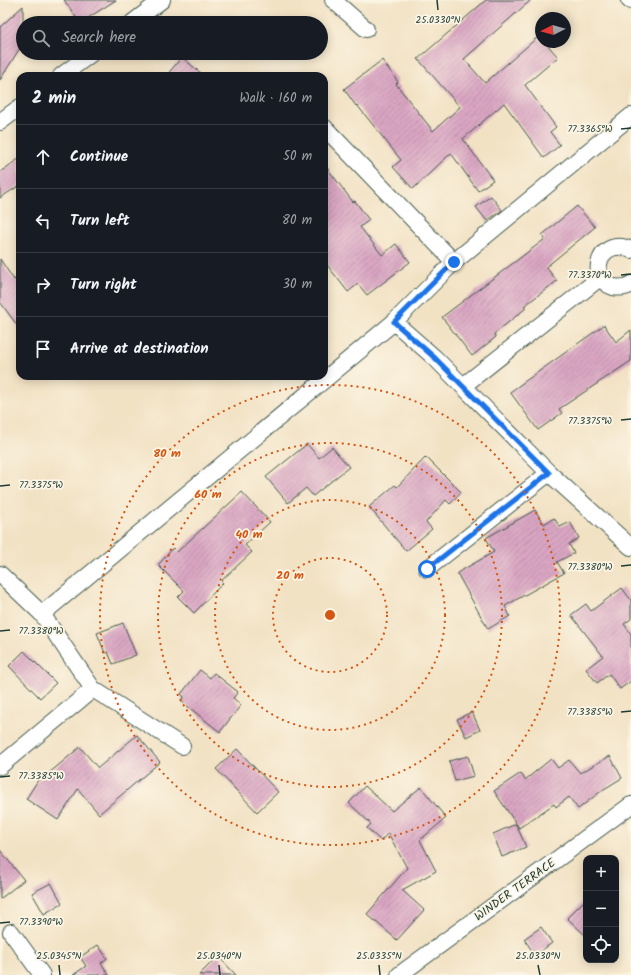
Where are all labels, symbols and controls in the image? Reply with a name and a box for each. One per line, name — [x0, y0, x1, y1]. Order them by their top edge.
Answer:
text: 25.0330°N — [415, 12, 461, 28]
north arrow — [535, 12, 571, 48]
search box — [16, 16, 328, 60]
text: Search here — [62, 26, 136, 50]
icon: search — [30, 27, 52, 49]
text: 2 min — [32, 85, 76, 112]
text: Walk · 160 m — [240, 88, 312, 109]
text: 77.3365°W — [567, 121, 613, 137]
text: Continue — [70, 145, 128, 169]
icon: ahead — [32, 146, 54, 168]
text: 50 m — [283, 146, 312, 167]
text: Turn left — [70, 209, 130, 233]
icon: left — [32, 210, 54, 232]
text: 80 m — [282, 210, 312, 231]
route end — [445, 253, 463, 271]
text: 77.3370°W — [568, 267, 612, 283]
text: Turn right — [70, 273, 137, 297]
icon: right — [32, 274, 54, 296]
text: 30 m — [283, 274, 312, 295]
text: Arrive at destination — [70, 337, 209, 361]
icon: arrive — [32, 338, 54, 360]
text: 77.3375°W — [568, 413, 612, 429]
text: 80 m — [153, 444, 181, 463]
text: 77.3375°W — [19, 477, 63, 493]
text: 60 m — [194, 485, 222, 504]
text: 40 m — [235, 525, 263, 544]
text: 77.3380°W — [567, 559, 613, 575]
route start — [418, 560, 436, 578]
text: 20 m — [276, 566, 304, 585]
centre of rings — [323, 608, 337, 622]
text: 77.3380°W — [18, 623, 64, 639]
text: 77.3385°W — [567, 704, 613, 720]
text: 77.3385°W — [18, 768, 64, 784]
street label: WINDER TERRACE — [470, 853, 561, 926]
map controls — [583, 855, 619, 963]
button: + — [583, 855, 619, 891]
button: − — [583, 891, 619, 927]
text: 77.3390°W — [19, 914, 63, 930]
button: locate — [583, 927, 619, 963]
text: 25.0345°N — [36, 948, 82, 964]
text: 25.0340°N — [197, 948, 242, 964]
text: 25.0335°N — [356, 948, 402, 964]
text: 25.0330°N — [515, 948, 561, 964]

